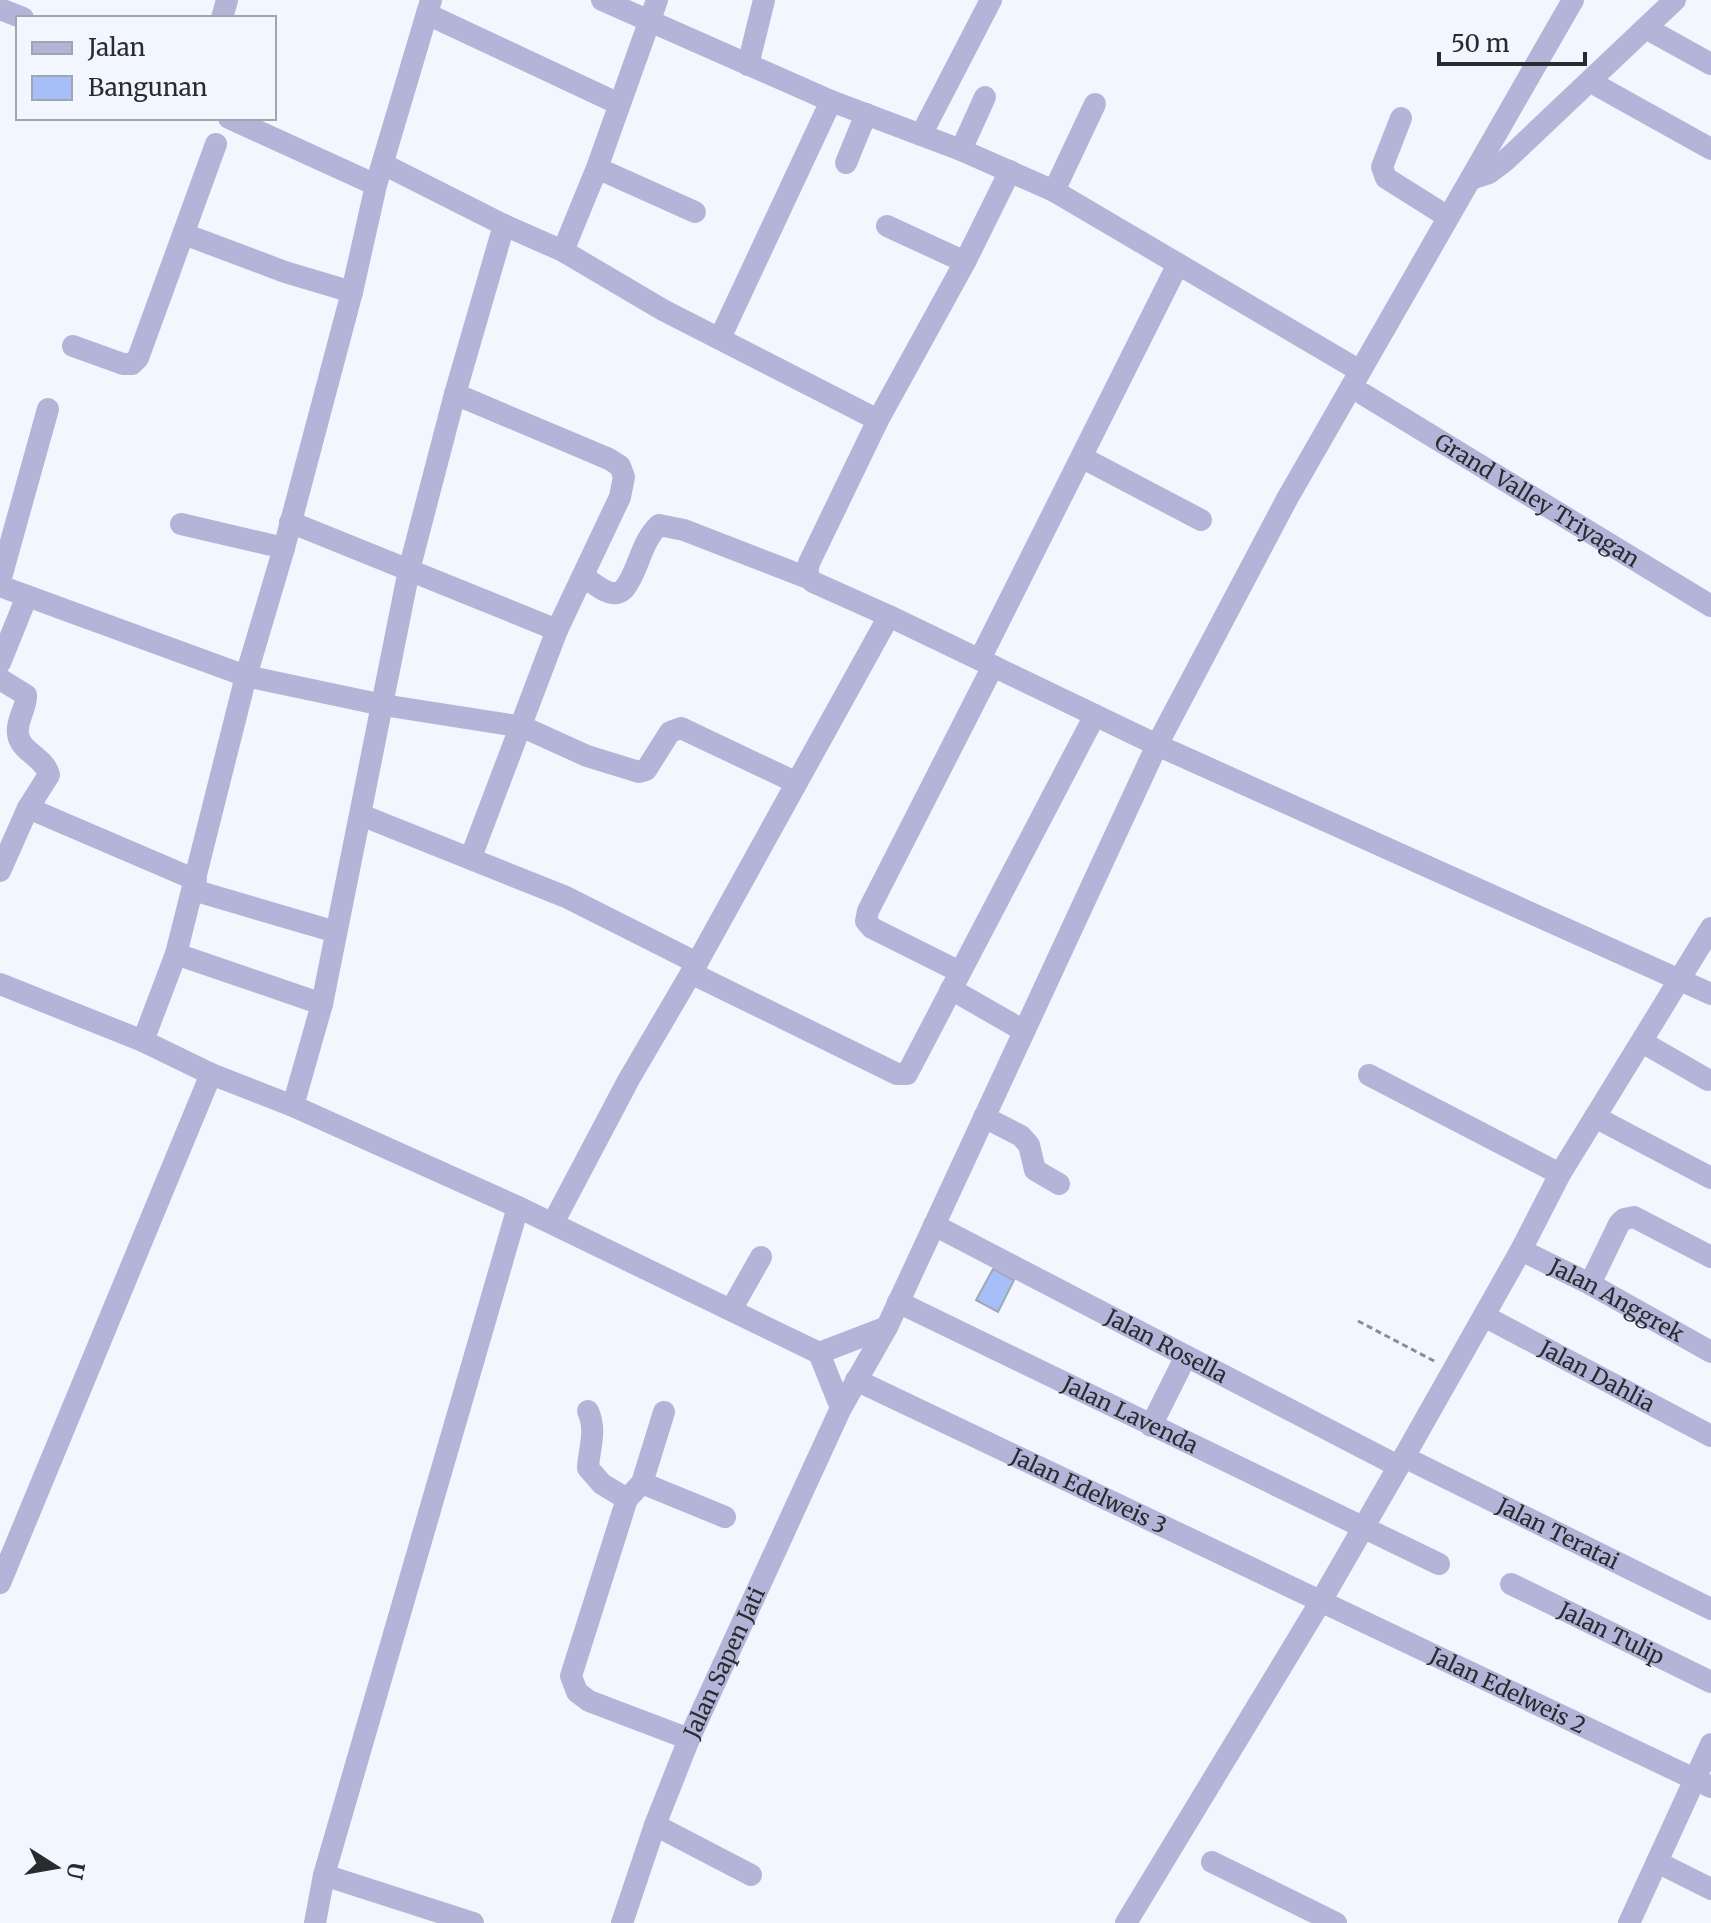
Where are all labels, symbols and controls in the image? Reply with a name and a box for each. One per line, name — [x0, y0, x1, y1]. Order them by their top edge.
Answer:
legend — [16, 16, 276, 120]
scale bar — [1439, 16, 1585, 66]
text: 50 m — [1451, 28, 1510, 59]
text: Jalan — [87, 32, 146, 63]
text: Bangunan — [88, 72, 208, 103]
street label: Grand Valley Triyagan — [1430, 427, 1645, 573]
street label: Jalan Anggrek — [1544, 1252, 1689, 1348]
street label: Jalan Rosella — [1100, 1302, 1232, 1389]
street label: Jalan Dahlia — [1534, 1333, 1660, 1418]
street label: Jalan Lavenda — [1057, 1369, 1203, 1459]
street label: Jalan Edelweis 3 — [1006, 1441, 1171, 1540]
street label: Jalan Teratai — [1491, 1491, 1624, 1575]
street label: Jalan Sapen Jati — [677, 1582, 771, 1744]
street label: Jalan Tulip — [1553, 1595, 1669, 1671]
street label: Jalan Edelweis 2 — [1424, 1641, 1591, 1739]
north arrow — [16, 1827, 96, 1907]
text: U — [60, 1860, 91, 1882]

